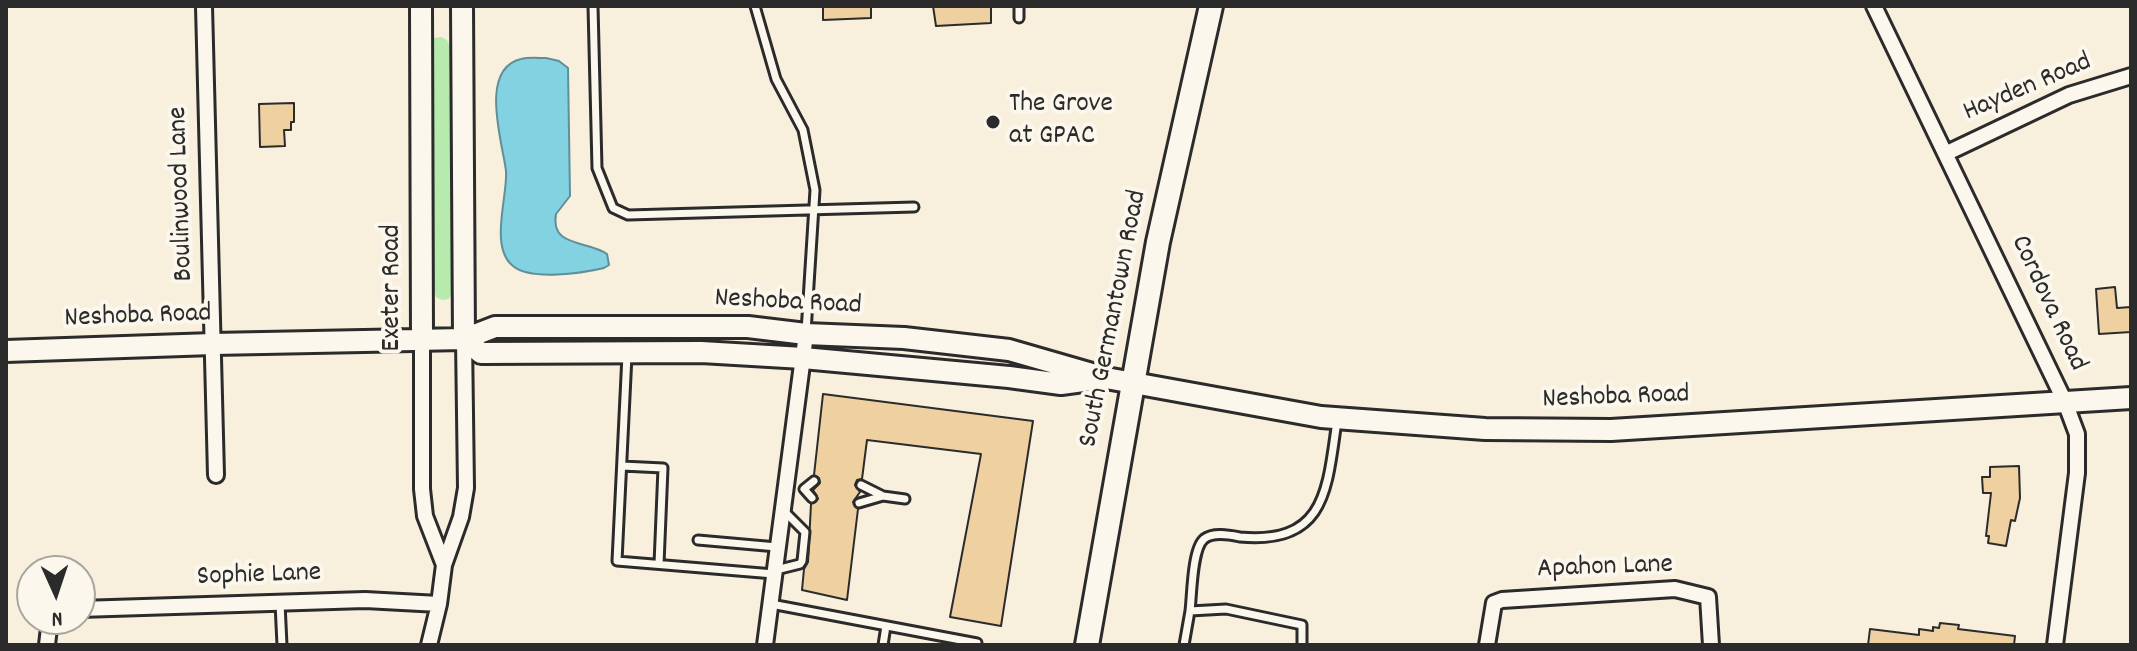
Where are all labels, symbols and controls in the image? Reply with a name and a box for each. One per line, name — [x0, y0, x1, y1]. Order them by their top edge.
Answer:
street label: Hayden Road — [1959, 47, 2097, 131]
place label: The Grove at GPAC — [1009, 89, 1113, 155]
street label: Boulinwood Lane — [163, 106, 203, 282]
marker: The Grove at GPAC — [984, 113, 1002, 131]
street label: South Germantown Road — [1074, 188, 1156, 450]
street label: Exeter Road — [377, 224, 411, 352]
street label: Cordova Road — [2001, 231, 2093, 377]
street label: Neshoba Road — [714, 283, 862, 325]
street label: Neshoba Road — [64, 299, 212, 337]
street label: Neshoba Road — [1542, 380, 1690, 418]
street label: Apahon Lane — [1537, 550, 1673, 588]
north arrow — [16, 555, 96, 635]
street label: Sophie Lane — [196, 558, 322, 596]
text: N — [51, 602, 63, 633]

